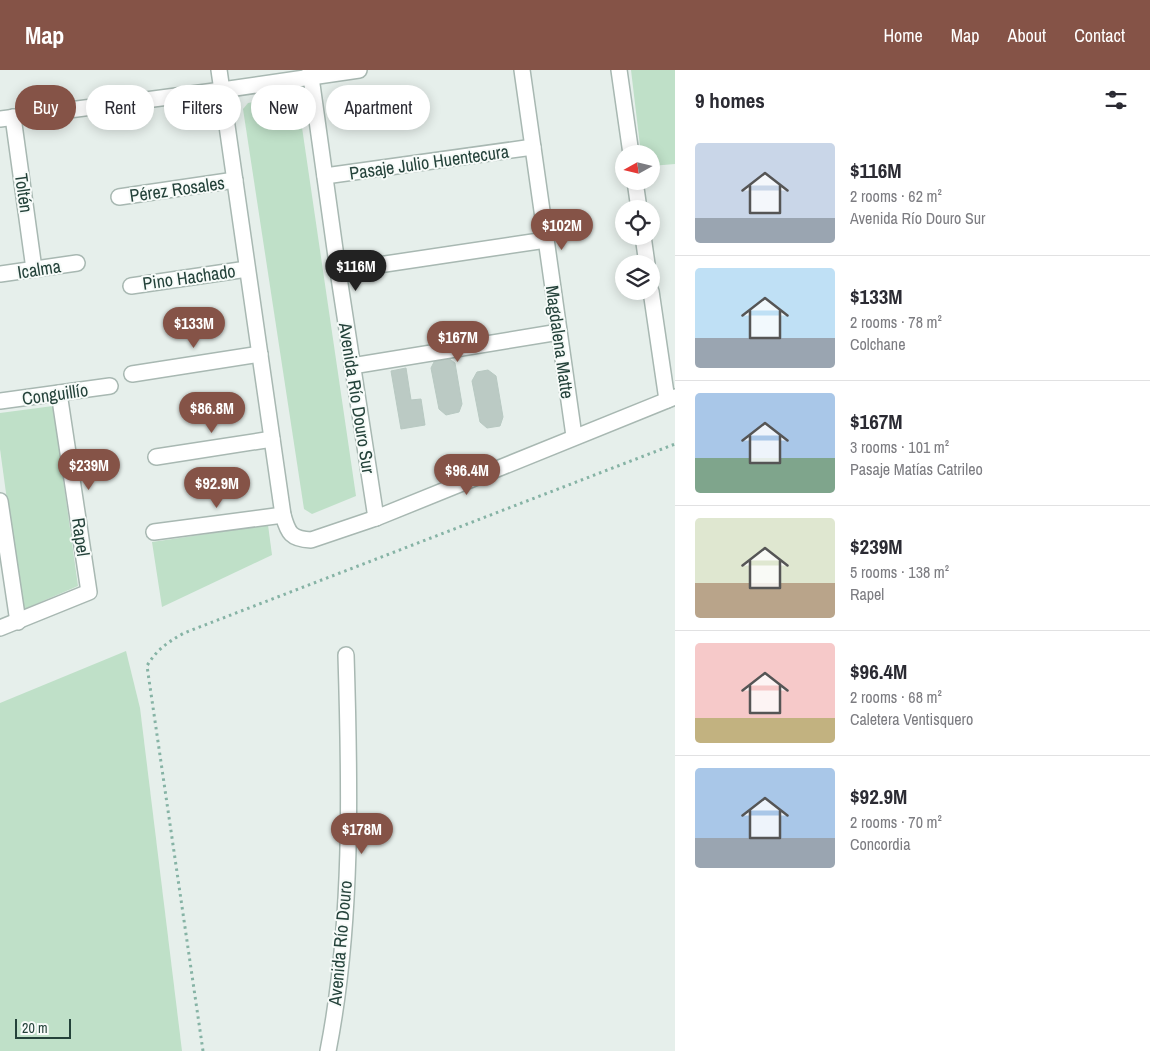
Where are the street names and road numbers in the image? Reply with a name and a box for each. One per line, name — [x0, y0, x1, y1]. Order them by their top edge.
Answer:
street label: Pasaje Julio Huentecura — [348, 138, 510, 186]
street label: Pérez Rosales — [128, 170, 226, 208]
street label: Toltén — [9, 172, 39, 214]
street label: Icalma — [16, 253, 62, 285]
street label: Pino Hachado — [141, 258, 237, 296]
street label: Magdalena Matte — [540, 284, 580, 400]
street label: Avenida Río Douro Sur — [333, 320, 381, 475]
street label: Conguillío — [20, 377, 90, 411]
street label: Rapel — [66, 516, 96, 558]
street label: Avenida Río Douro — [322, 880, 358, 1007]

